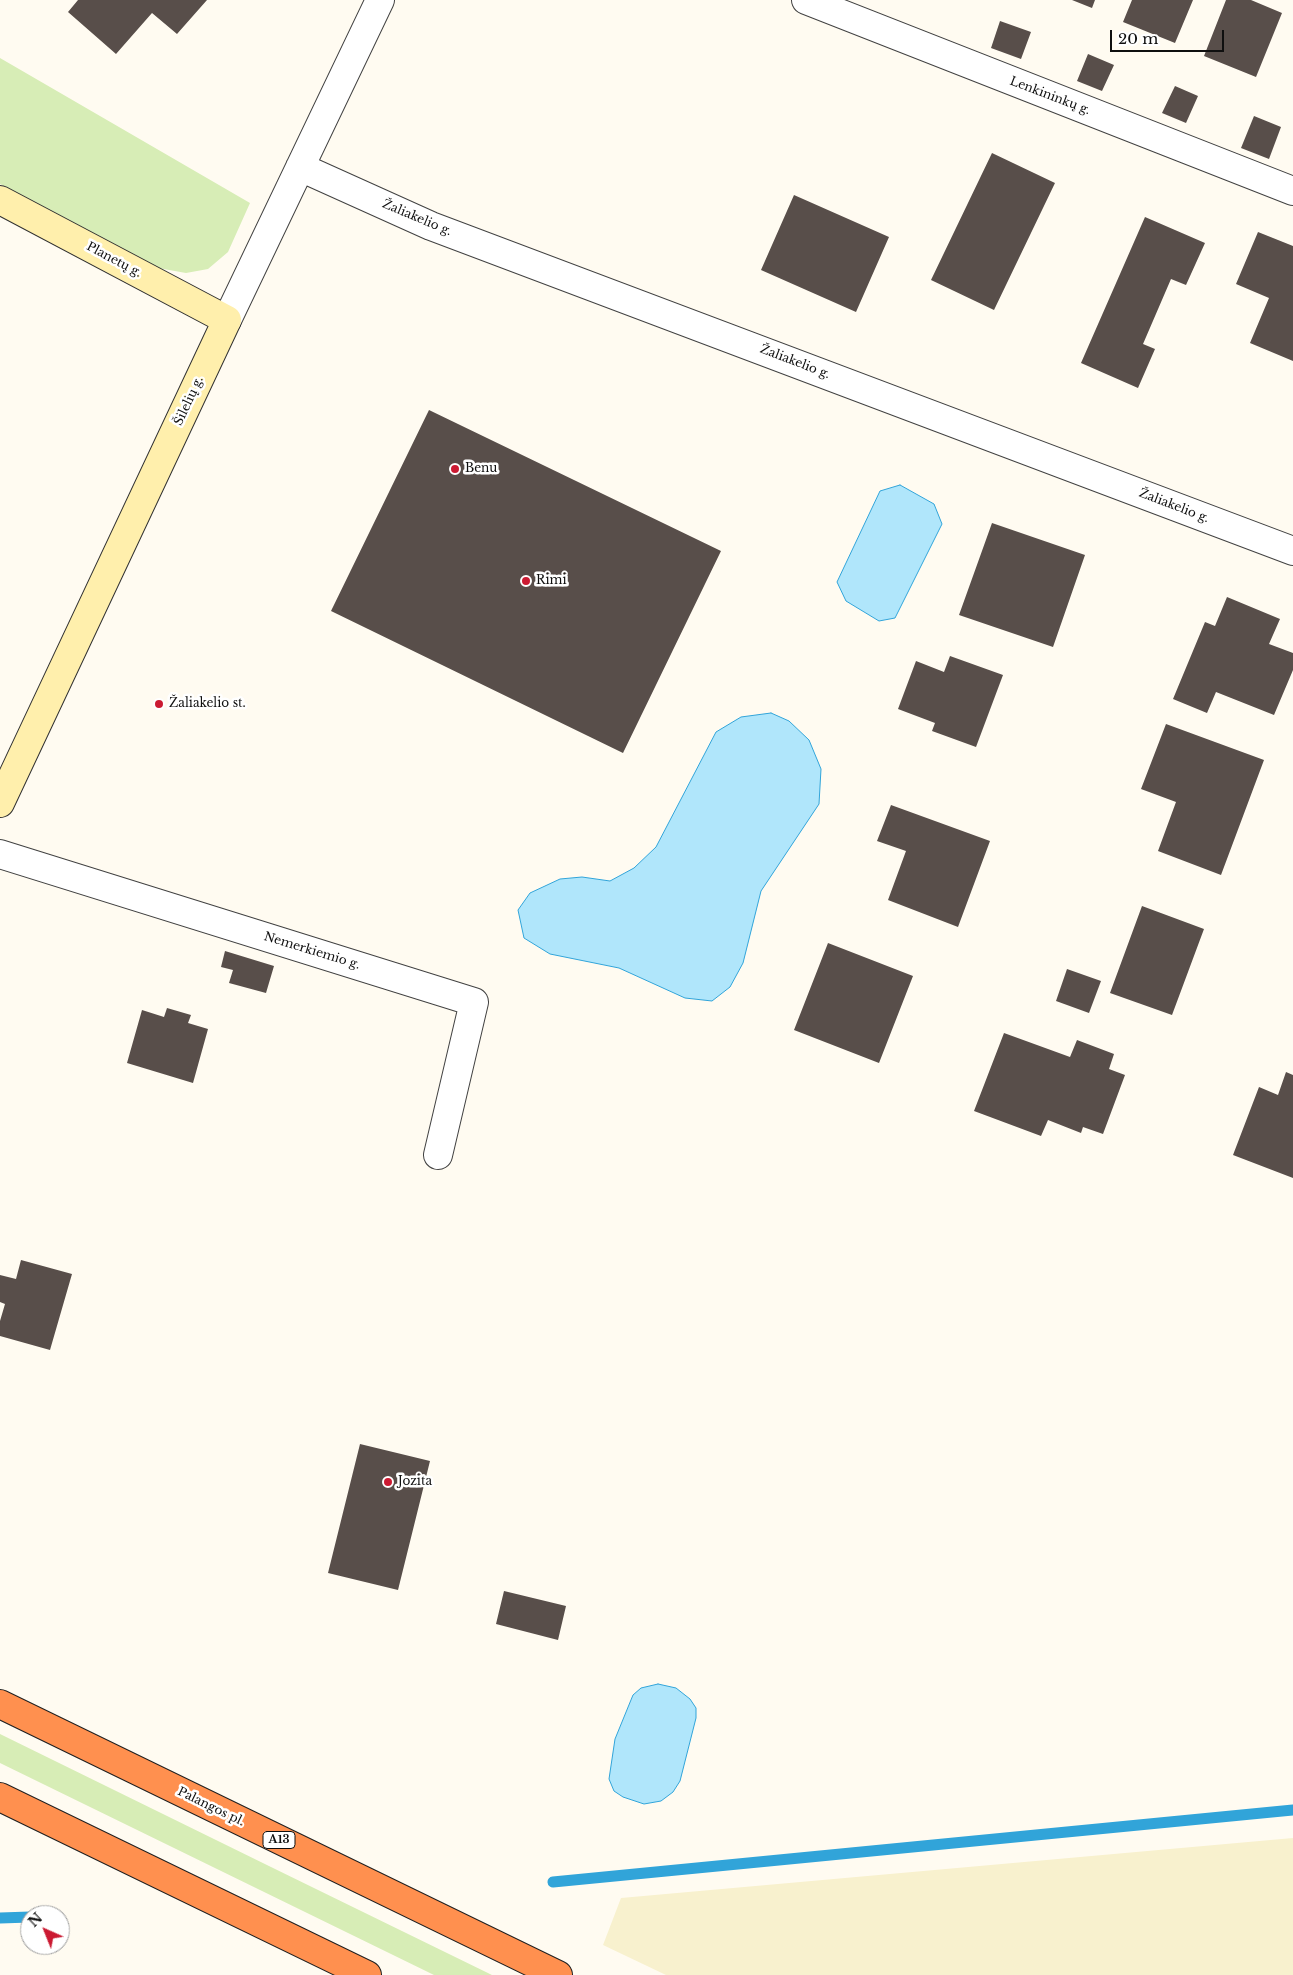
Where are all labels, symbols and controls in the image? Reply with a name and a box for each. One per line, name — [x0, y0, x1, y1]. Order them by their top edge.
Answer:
scale bar — [1113, 20, 1227, 52]
text: 20 m — [1118, 29, 1158, 48]
street label: Lenkininkų g. — [1008, 74, 1092, 118]
street label: Žaliakelio g. — [380, 197, 454, 239]
street label: Planetų g. — [84, 239, 144, 281]
street label: Žaliakelio g. — [758, 342, 832, 382]
street label: Šilelių g. — [171, 374, 207, 428]
place label: Benu — [465, 462, 497, 476]
marker: Benu — [449, 463, 461, 475]
street label: Žaliakelio g. — [1137, 486, 1211, 526]
place label: Rimi — [536, 574, 567, 588]
marker: Rimi — [520, 575, 532, 587]
place label: Žaliakelio st. — [169, 697, 246, 711]
marker: Žaliakelio st. — [153, 698, 165, 710]
street label: Nemerkiemio g. — [262, 930, 362, 972]
place label: Jozita — [398, 1475, 432, 1489]
marker: Jozita — [382, 1476, 394, 1488]
street label: Palangos pl. — [175, 1785, 247, 1829]
road number: A13 — [263, 1832, 295, 1848]
north arrow — [20, 1905, 70, 1955]
text: N — [24, 1909, 46, 1931]

